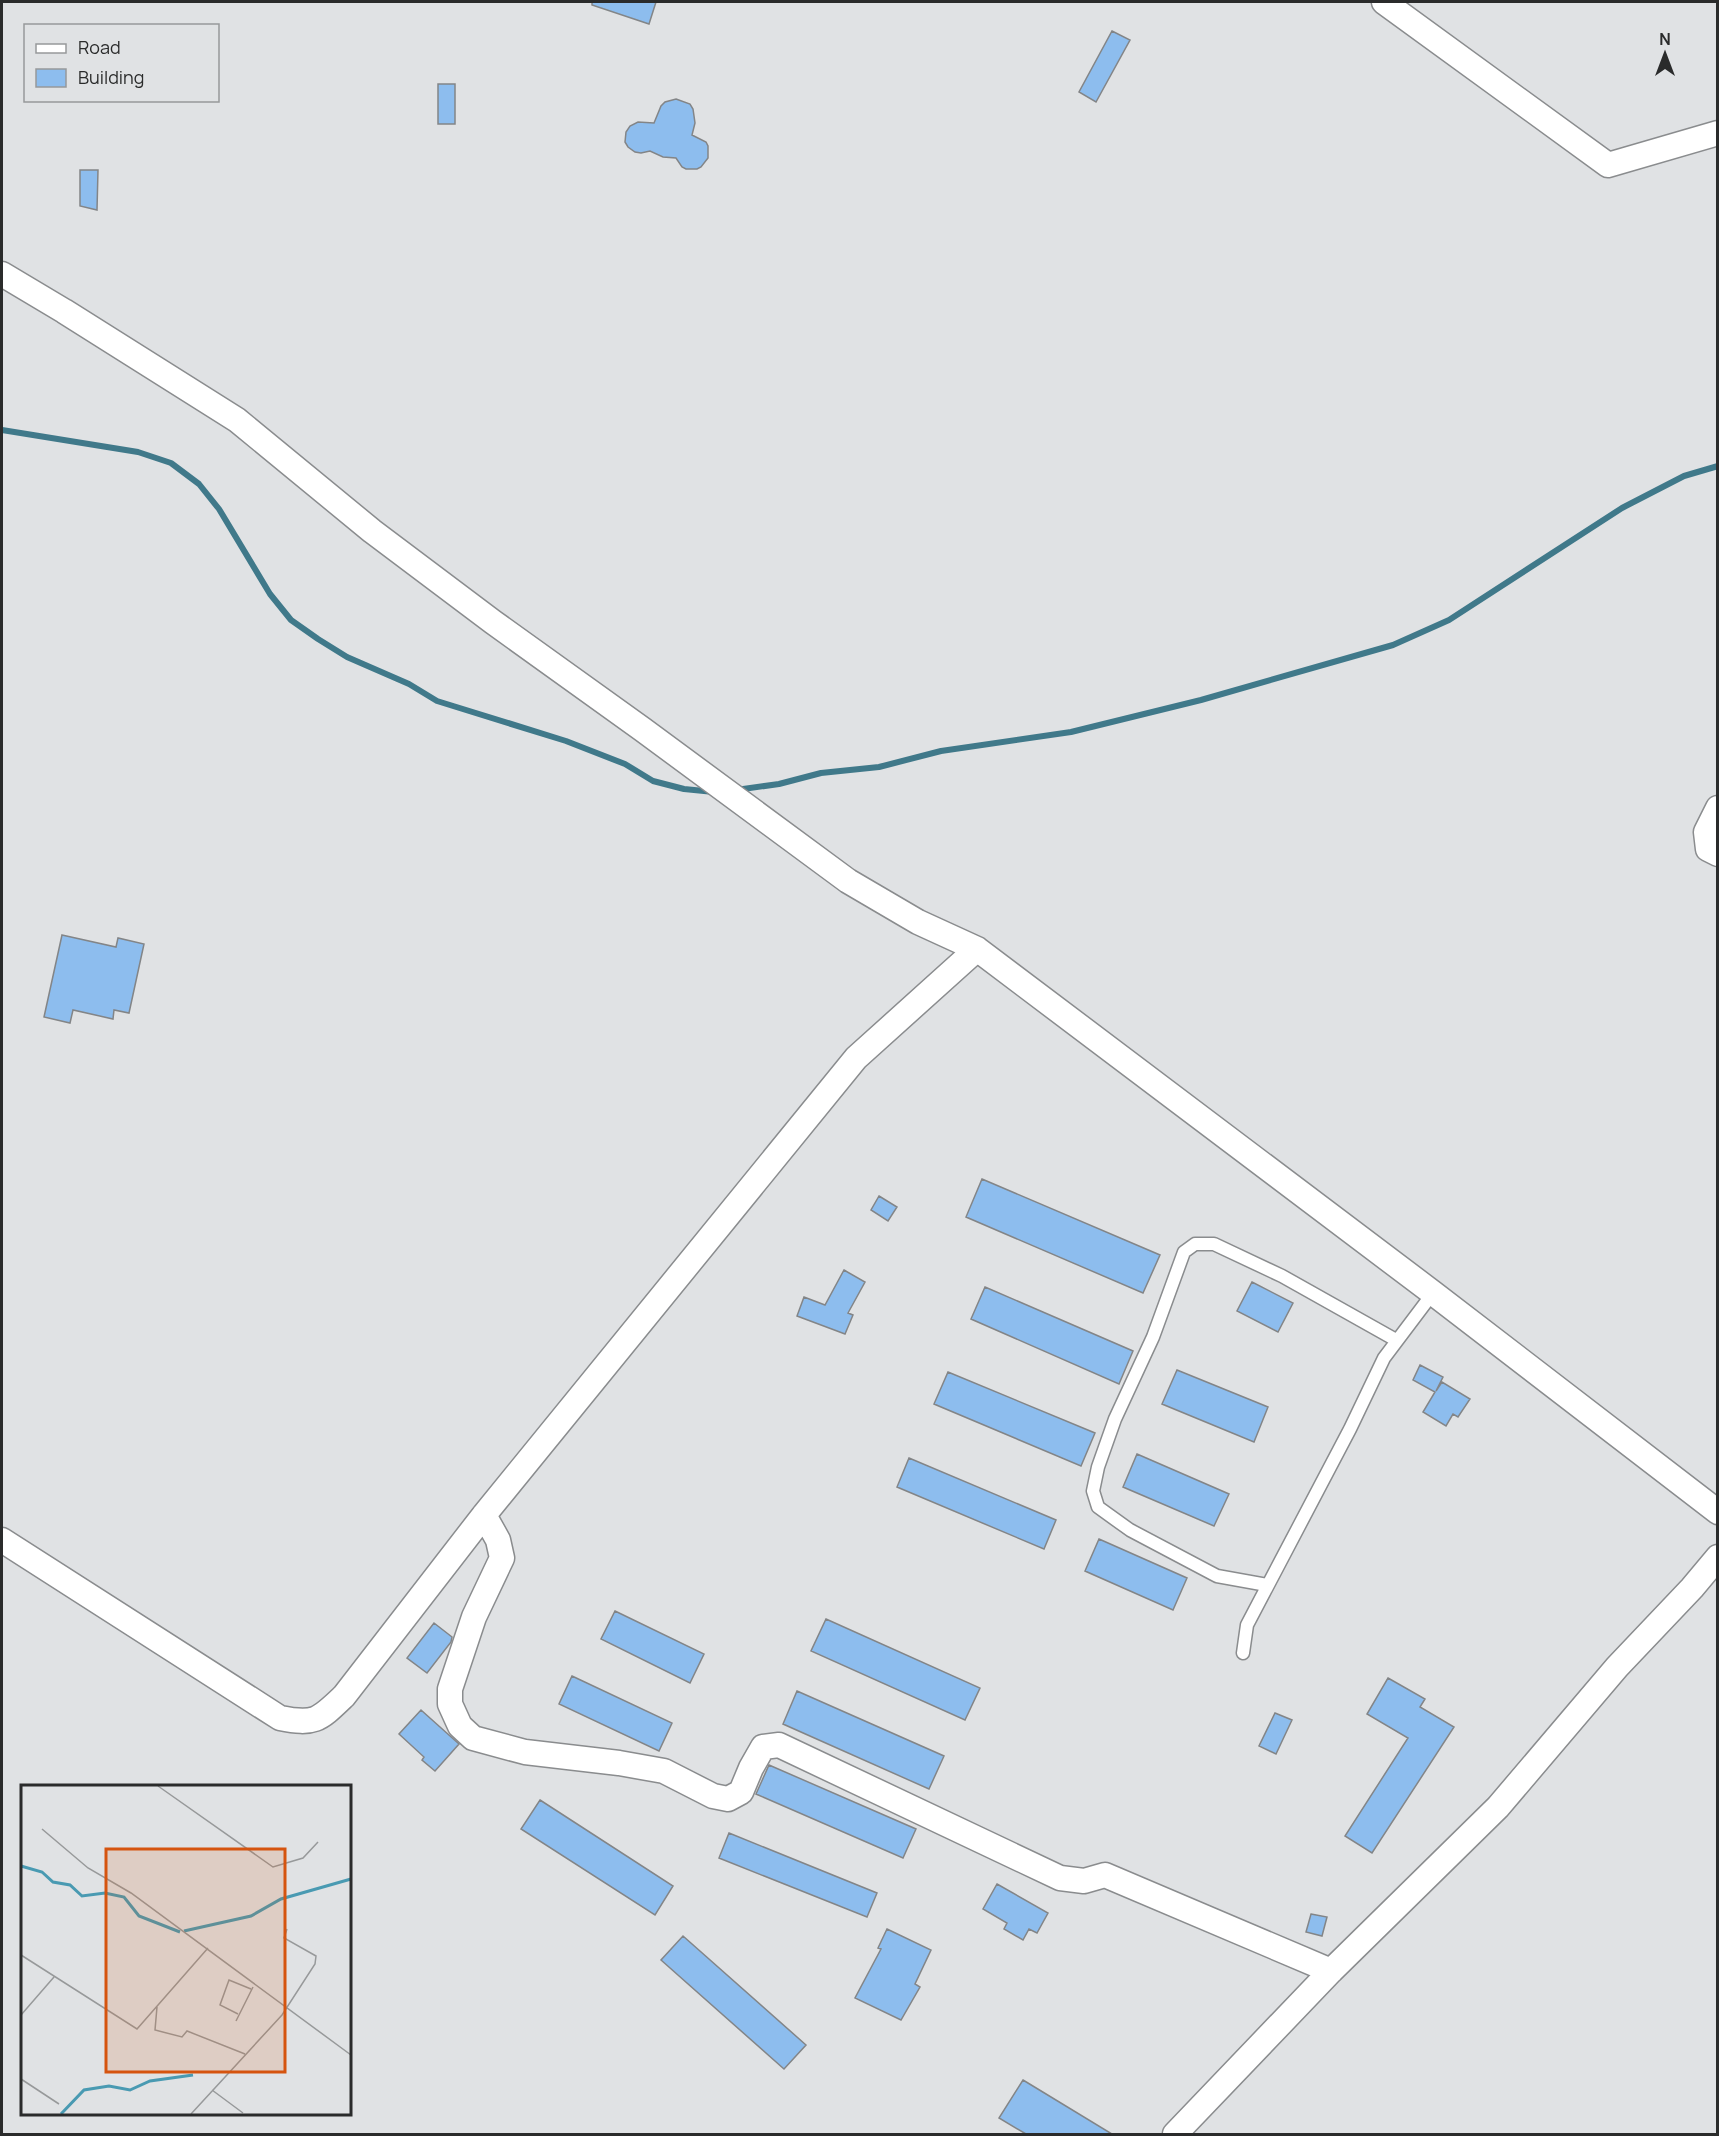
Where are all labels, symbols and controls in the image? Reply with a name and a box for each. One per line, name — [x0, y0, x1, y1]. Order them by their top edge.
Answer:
legend — [24, 24, 219, 102]
north arrow — [1635, 24, 1695, 84]
text: N — [1659, 28, 1671, 50]
text: Road — [78, 35, 121, 59]
text: Building — [78, 65, 144, 89]
inset map — [21, 1785, 351, 2115]

